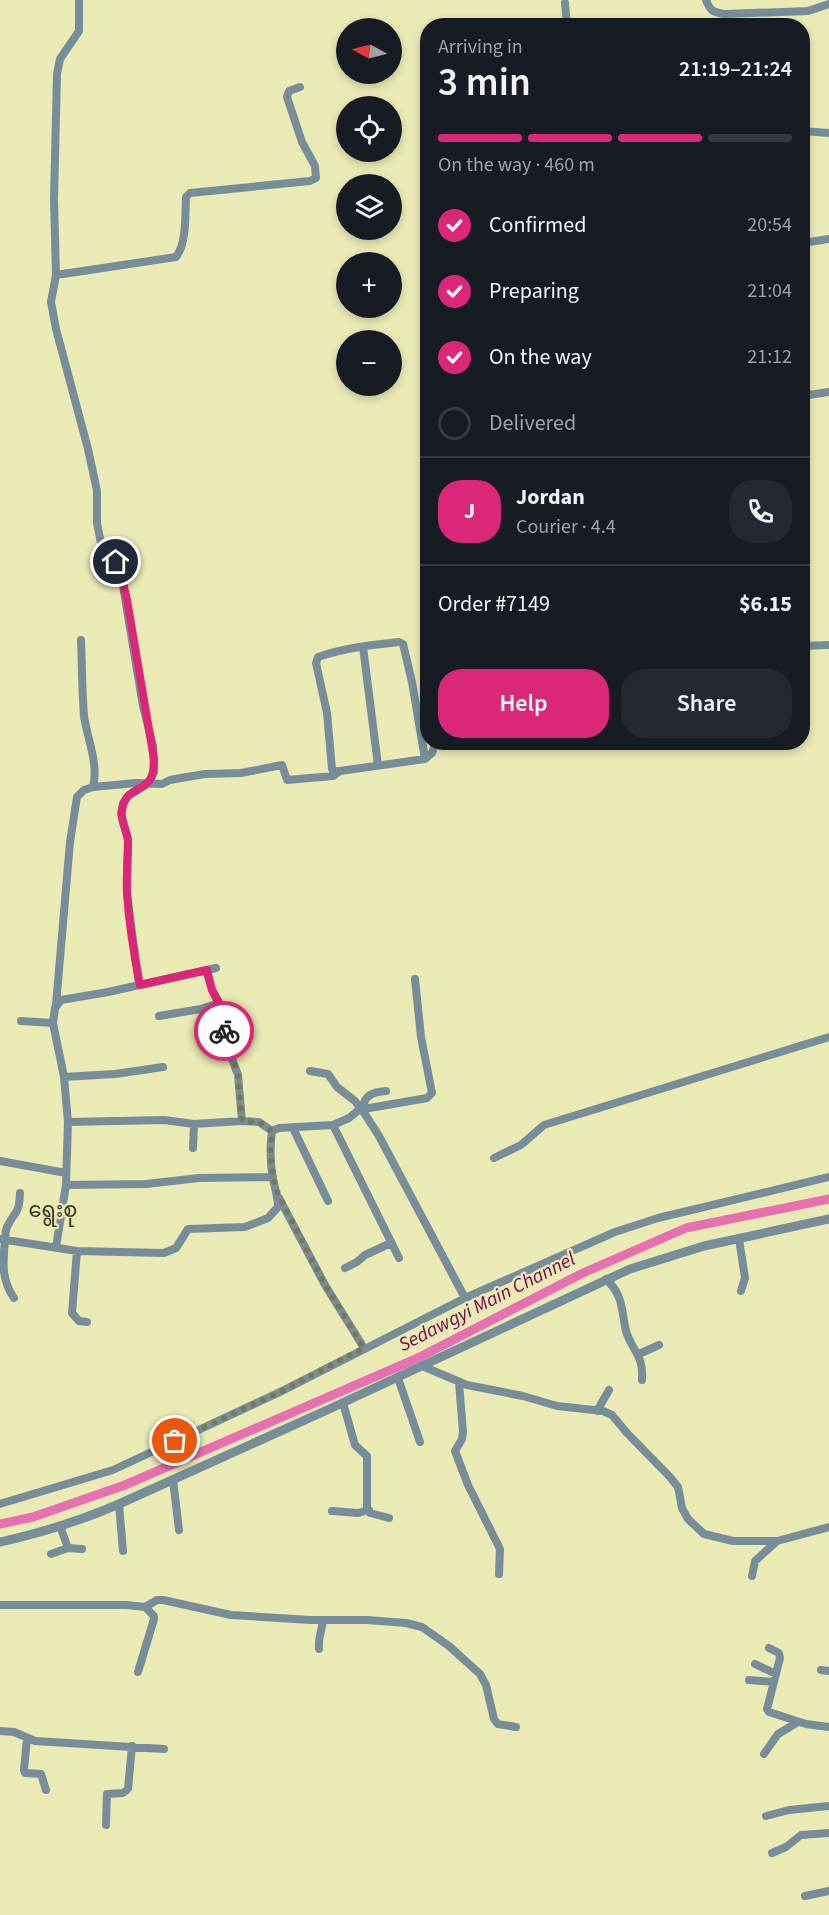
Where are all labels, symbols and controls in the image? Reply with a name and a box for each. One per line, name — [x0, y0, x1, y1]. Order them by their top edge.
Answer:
north arrow — [336, 18, 402, 84]
map controls — [336, 18, 402, 396]
text: Arriving in — [438, 33, 523, 61]
text: 21:19–21:24 — [679, 53, 792, 85]
text: 3 min — [438, 55, 531, 111]
button: locate — [336, 96, 402, 162]
text: On the way · 460 m — [438, 151, 595, 179]
button: layers — [336, 174, 402, 240]
icon: check — [438, 209, 471, 242]
text: Confirmed — [489, 209, 586, 241]
text: 20:54 — [747, 211, 792, 239]
button: + — [336, 252, 402, 318]
icon: check — [438, 275, 471, 308]
text: Preparing — [489, 275, 579, 307]
text: 21:04 — [747, 277, 792, 305]
button: − — [336, 330, 402, 396]
icon: check — [438, 341, 471, 374]
text: On the way — [489, 341, 592, 373]
text: 21:12 — [747, 343, 792, 371]
text: Delivered — [489, 407, 576, 439]
button: phone — [729, 480, 792, 543]
text: Jordan — [516, 481, 585, 513]
text: J — [464, 495, 475, 527]
text: Courier · 4.4 — [516, 513, 616, 541]
pin — [90, 536, 141, 587]
icon: home — [99, 545, 132, 578]
text: Order #7149 — [438, 588, 550, 620]
text: $6.15 — [739, 588, 792, 620]
button: Help — [438, 669, 609, 738]
button: Share — [621, 669, 792, 738]
courier — [194, 1001, 254, 1061]
icon: bike — [208, 1015, 241, 1048]
district label: ရွေးစု — [29, 1195, 77, 1227]
water label: Sedawgyi Main Channel — [394, 1245, 580, 1359]
pin — [149, 1415, 200, 1466]
icon: bag — [158, 1424, 191, 1457]

